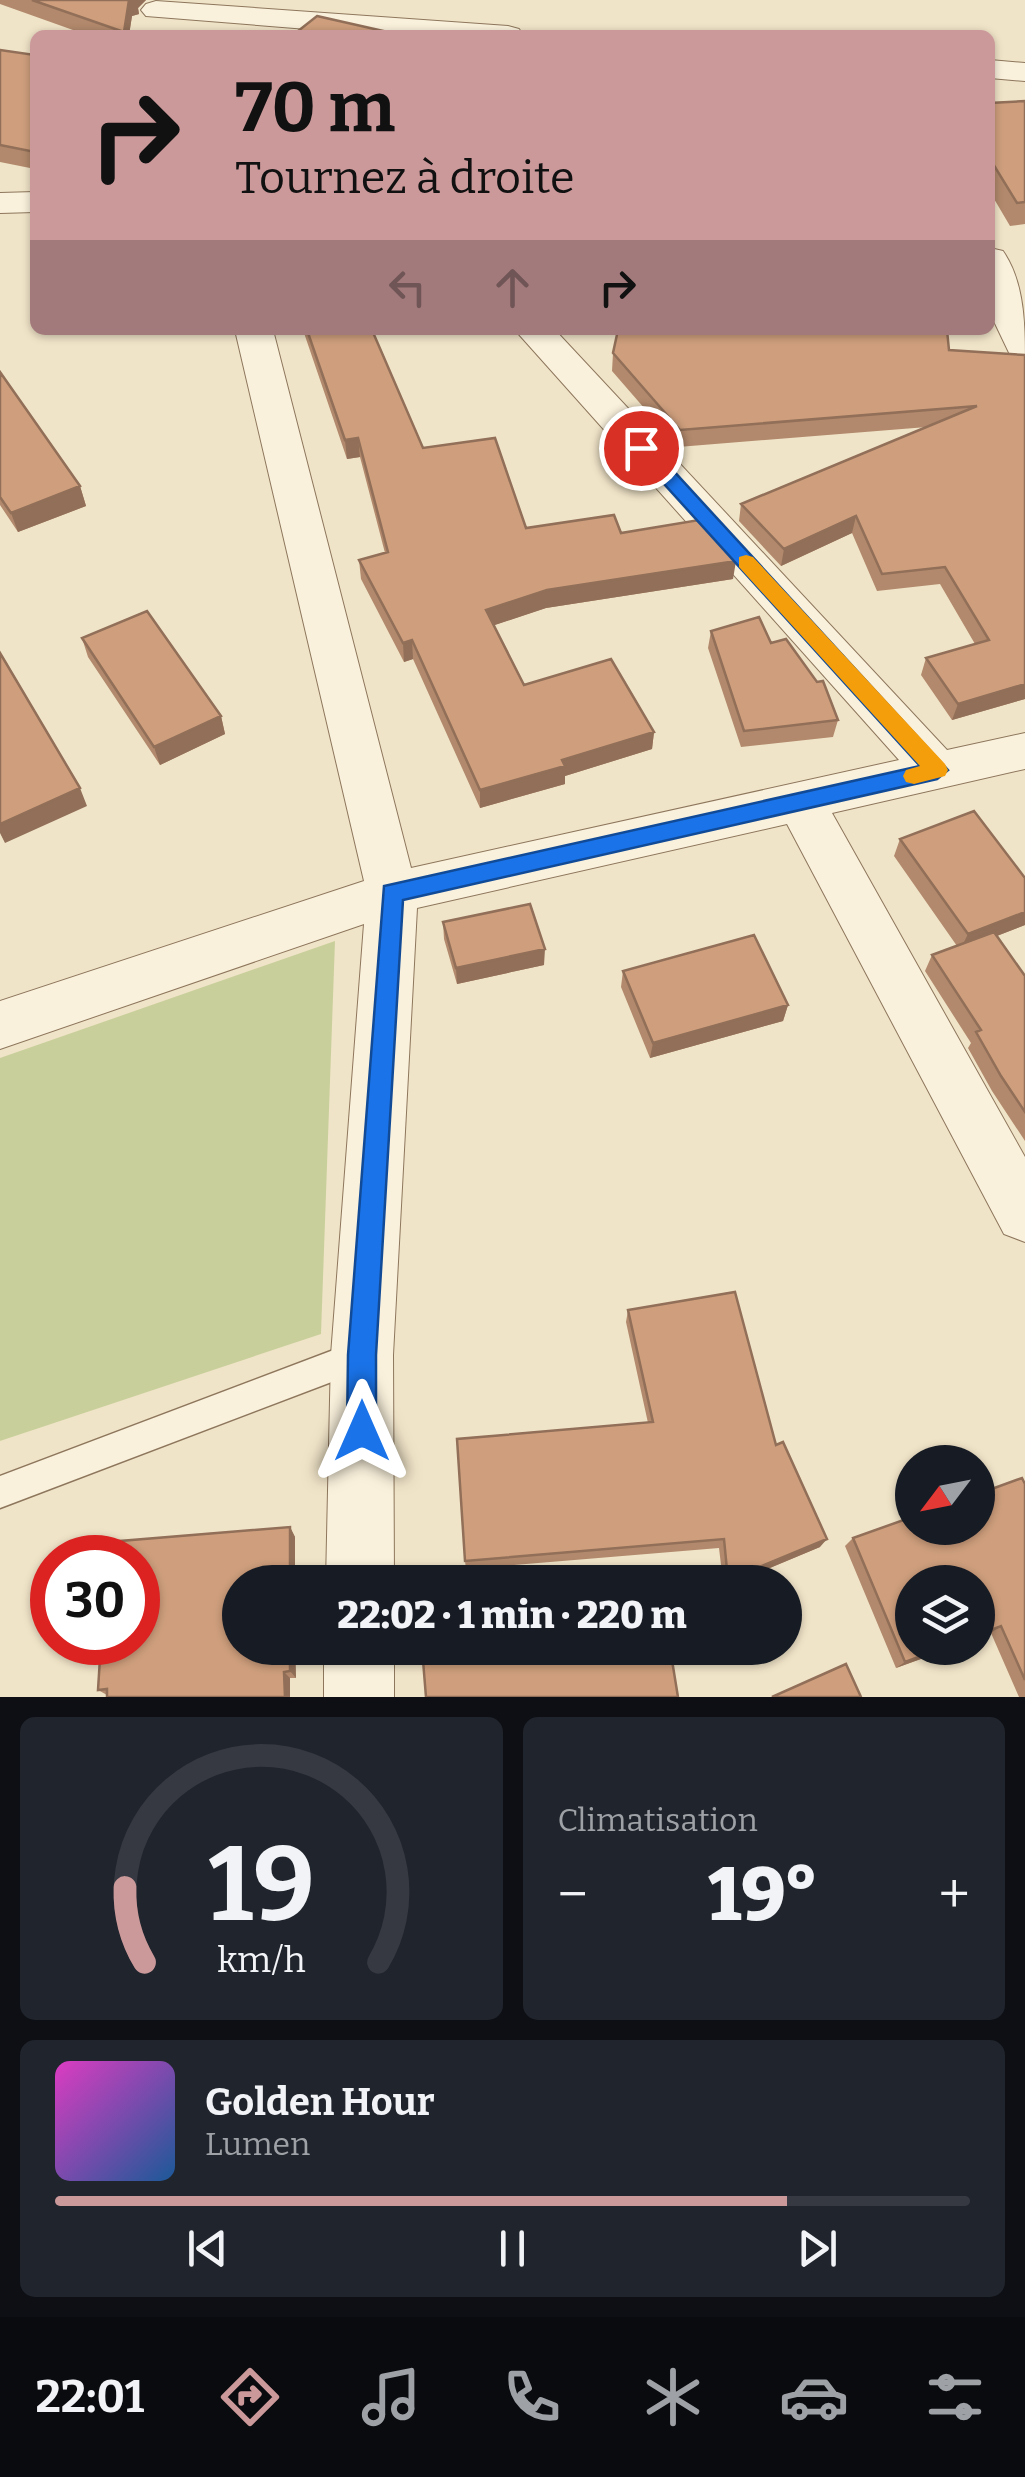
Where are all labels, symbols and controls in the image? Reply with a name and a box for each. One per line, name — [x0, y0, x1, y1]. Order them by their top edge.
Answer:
text: 70 m — [235, 66, 395, 150]
icon: right — [70, 70, 200, 200]
text: Tournez à droite — [235, 151, 575, 205]
icon: left — [380, 260, 435, 315]
icon: ahead — [485, 260, 540, 315]
icon: right — [590, 260, 645, 315]
pin — [599, 406, 684, 491]
icon: arrive — [614, 421, 669, 476]
position arrow — [310, 1379, 414, 1483]
north arrow — [895, 1445, 995, 1545]
map controls — [895, 1445, 995, 1665]
speed limit sign: 30 — [30, 1535, 160, 1665]
button: layers — [895, 1565, 995, 1665]
text: 22:02 · 1 min · 220 m — [337, 1592, 687, 1638]
text: Climatisation — [558, 1801, 758, 1839]
text: 19 — [208, 1823, 314, 1948]
text: 19° — [708, 1850, 818, 1940]
text: − — [558, 1862, 588, 1928]
text: + — [939, 1862, 970, 1928]
text: km/h — [217, 1939, 305, 1981]
text: Golden Hour — [205, 2079, 435, 2125]
text: Lumen — [205, 2125, 310, 2163]
icon: previous — [180, 2221, 235, 2276]
icon: pause — [485, 2221, 540, 2276]
icon: next — [790, 2221, 845, 2276]
icon: directions — [215, 2362, 285, 2432]
icon: music — [356, 2362, 426, 2432]
icon: phone — [497, 2362, 567, 2432]
icon: climate — [638, 2362, 708, 2432]
icon: car — [779, 2362, 849, 2432]
icon: filters — [920, 2362, 990, 2432]
text: 22:01 — [35, 2370, 144, 2424]

